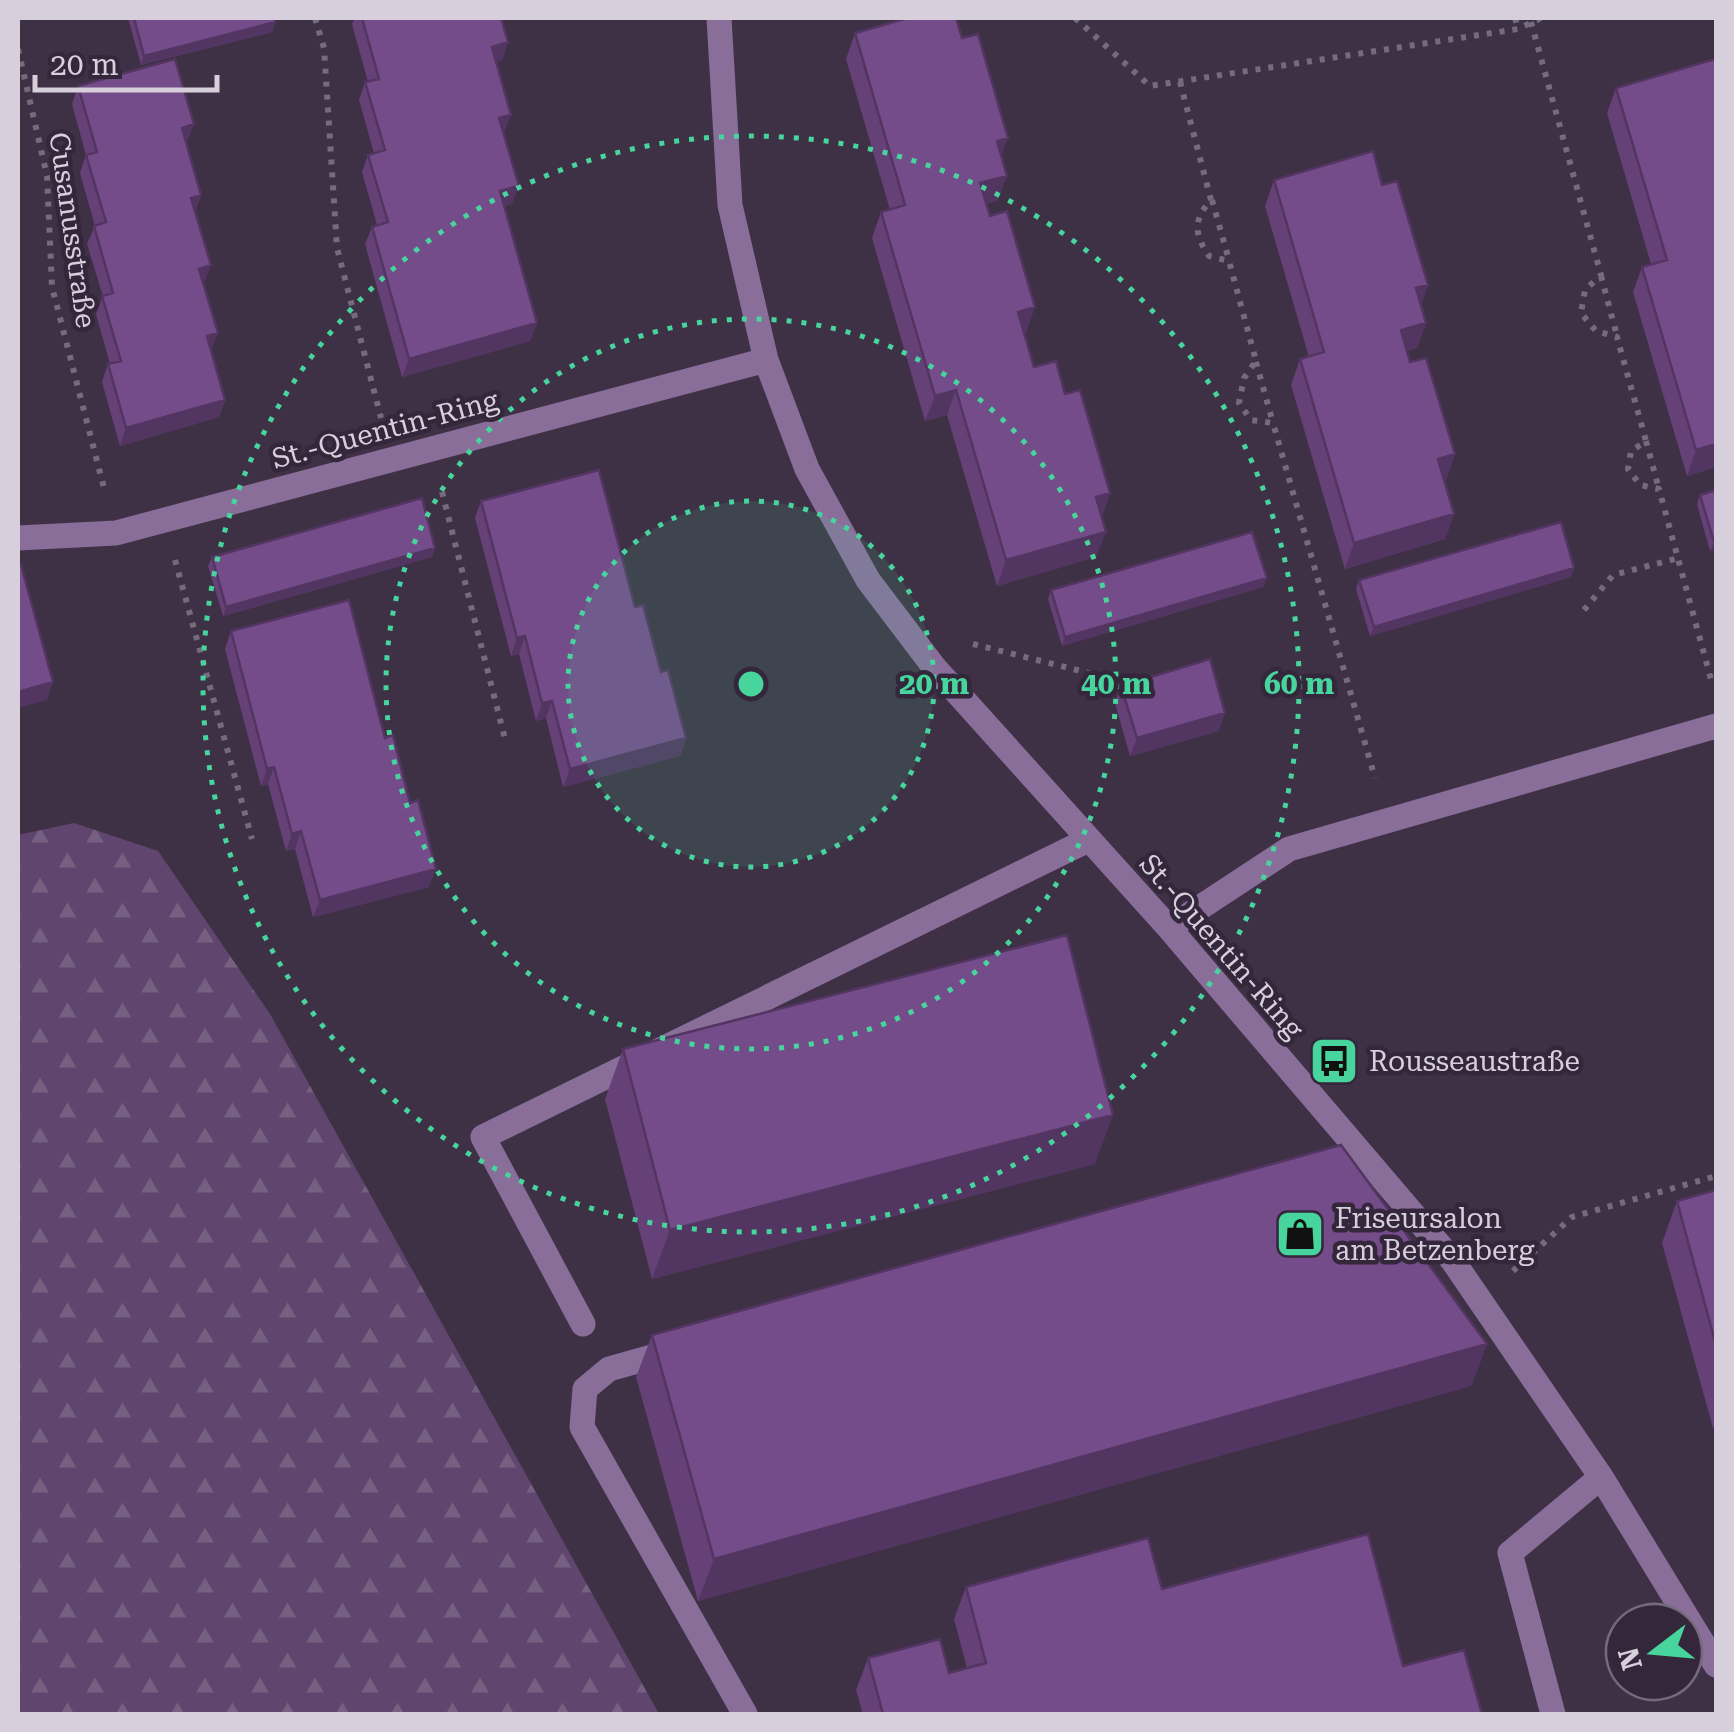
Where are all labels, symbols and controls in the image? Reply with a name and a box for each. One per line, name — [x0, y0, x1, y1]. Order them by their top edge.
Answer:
scale bar — [35, 30, 218, 92]
text: 20 m — [50, 47, 119, 82]
street label: Cusanusstraße — [42, 130, 103, 330]
street label: St.-Quentin-Ring — [268, 383, 502, 476]
centre of rings — [733, 666, 769, 702]
text: 20 m — [899, 666, 969, 701]
text: 40 m — [1081, 666, 1151, 701]
text: 60 m — [1264, 666, 1334, 701]
street label: St.-Quentin-Ring — [1133, 848, 1311, 1045]
bus stop icon: Rousseaustraße — [1308, 1035, 1360, 1087]
place label: Rousseaustraße — [1369, 1045, 1580, 1078]
place label: Friseursalon am Betzenberg — [1335, 1202, 1534, 1267]
shop icon: Friseursalon am Betzenberg — [1274, 1208, 1326, 1260]
north arrow — [1604, 1602, 1704, 1702]
text: N — [1612, 1644, 1649, 1674]

